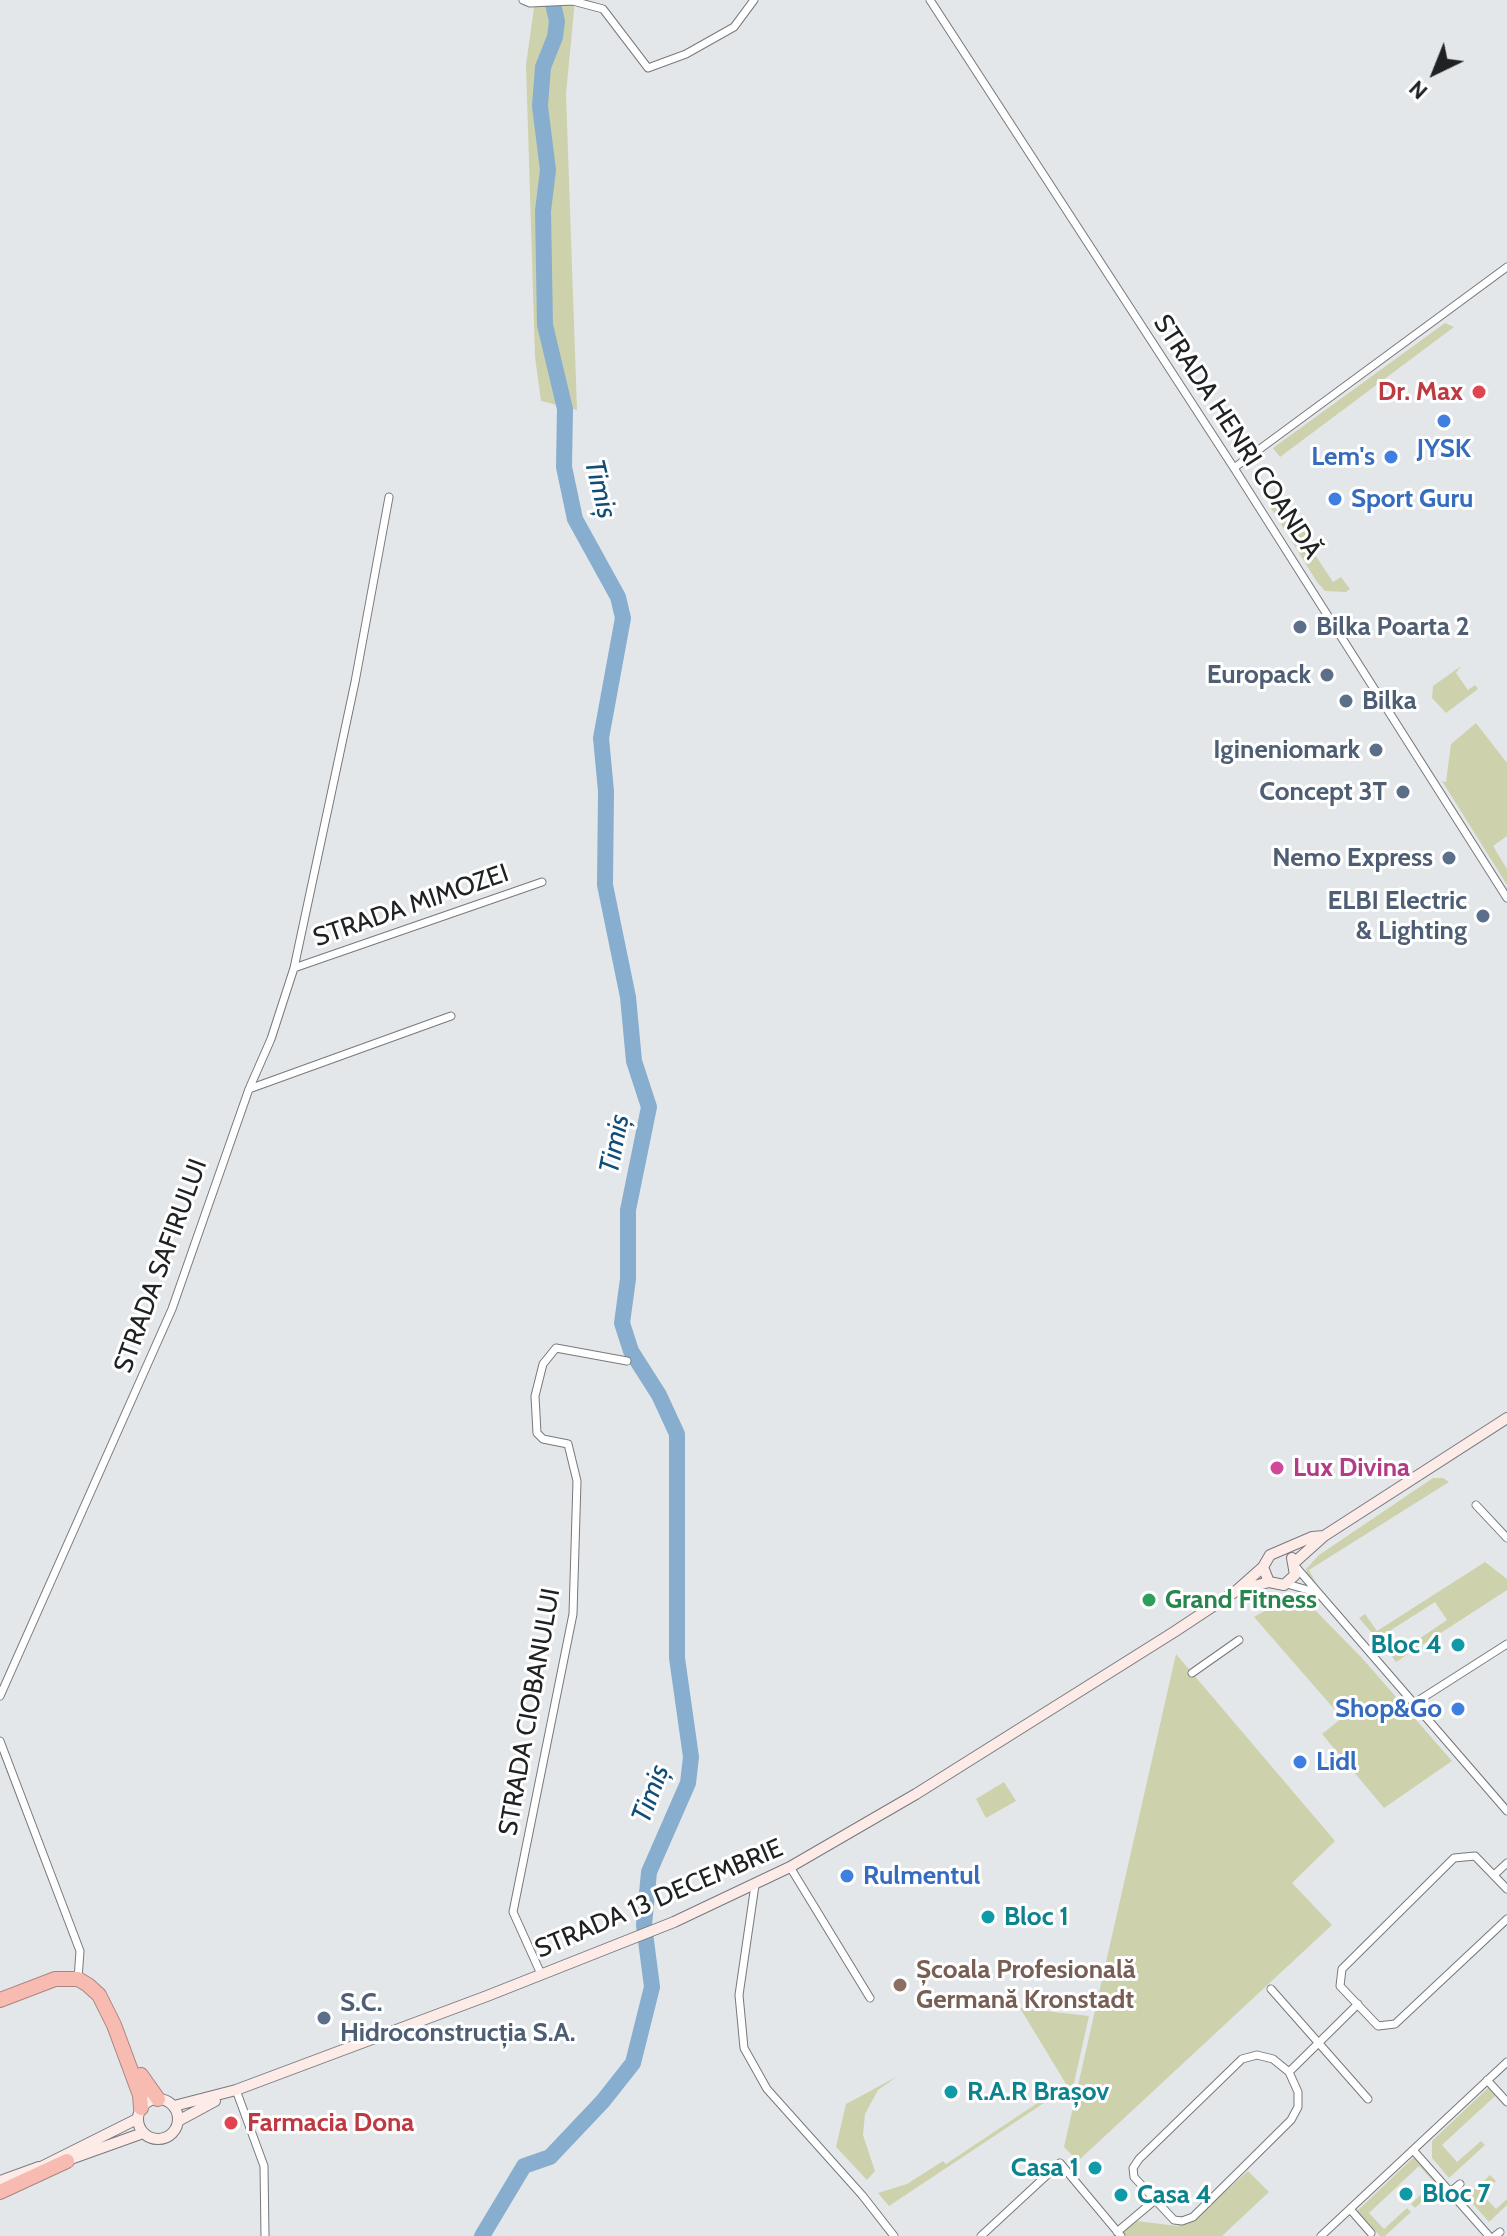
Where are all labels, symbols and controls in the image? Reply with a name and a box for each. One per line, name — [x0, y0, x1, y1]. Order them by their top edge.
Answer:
north arrow — [1395, 32, 1475, 112]
text: N — [1403, 75, 1433, 105]
street label: STRADA HENRI COANDĂ — [1146, 309, 1328, 565]
place label: Dr. Max — [1378, 376, 1463, 408]
marker: Dr. Max — [1470, 383, 1488, 401]
marker: JYSK — [1435, 412, 1453, 430]
place label: JYSK — [1417, 433, 1471, 465]
place label: Lem's — [1311, 441, 1375, 473]
marker: Lem's — [1382, 448, 1400, 466]
water label: Timiș — [576, 456, 624, 522]
place label: Sport Guru — [1351, 483, 1473, 515]
marker: Sport Guru — [1326, 490, 1344, 508]
place label: Bilka Poarta 2 — [1316, 611, 1470, 643]
marker: Bilka Poarta 2 — [1291, 618, 1309, 636]
place label: Europack — [1207, 659, 1311, 691]
marker: Europack — [1318, 666, 1336, 684]
place label: Bilka — [1362, 685, 1417, 717]
marker: Bilka — [1337, 692, 1355, 710]
place label: Igineniomark — [1213, 734, 1360, 766]
marker: Igineniomark — [1367, 741, 1385, 759]
place label: Concept 3T — [1259, 776, 1387, 808]
marker: Concept 3T — [1394, 783, 1412, 801]
place label: Nemo Express — [1272, 842, 1433, 874]
marker: Nemo Express — [1440, 849, 1458, 867]
street label: STRADA MIMOZEI — [309, 858, 513, 954]
place label: ELBI Electric & Lighting — [1327, 885, 1467, 946]
marker: ELBI Electric & Lighting — [1474, 907, 1492, 925]
water label: Timiș — [593, 1111, 637, 1177]
street label: STRADA SAFIRULUI — [108, 1155, 214, 1377]
place label: Lux Divina — [1293, 1452, 1410, 1484]
marker: Lux Divina — [1268, 1459, 1286, 1477]
place label: Grand Fitness — [1165, 1584, 1317, 1616]
street label: STRADA CIOBANULUI — [493, 1586, 567, 1838]
marker: Grand Fitness — [1140, 1591, 1158, 1609]
place label: Bloc 4 — [1371, 1629, 1442, 1661]
marker: Bloc 4 — [1449, 1636, 1467, 1654]
place label: Shop&Go — [1335, 1693, 1442, 1725]
marker: Shop&Go — [1449, 1700, 1467, 1718]
place label: Lidl — [1316, 1746, 1357, 1778]
marker: Lidl — [1291, 1753, 1309, 1771]
water label: Timiș — [625, 1760, 677, 1828]
street label: STRADA 13 DECEMBRIE — [530, 1833, 788, 1965]
place label: Rulmentul — [863, 1860, 980, 1892]
marker: Rulmentul — [838, 1867, 856, 1885]
place label: Bloc 1 — [1004, 1901, 1069, 1933]
marker: Bloc 1 — [979, 1908, 997, 1926]
place label: Școala Profesională Germană Kronstadt — [916, 1954, 1136, 2016]
marker: Școala Profesională Germană Kronstadt — [891, 1976, 909, 1994]
place label: S.C. Hidroconstrucția S.A. — [340, 1987, 575, 2048]
marker: S.C. Hidroconstrucția S.A. — [315, 2009, 333, 2027]
place label: R.A.R Brașov — [967, 2076, 1109, 2108]
marker: R.A.R Brașov — [942, 2083, 960, 2101]
place label: Farmacia Dona — [247, 2107, 414, 2139]
marker: Farmacia Dona — [222, 2114, 240, 2132]
place label: Casa 1 — [1011, 2152, 1079, 2184]
marker: Casa 1 — [1086, 2159, 1104, 2177]
place label: Bloc 7 — [1422, 2178, 1491, 2210]
place label: Casa 4 — [1137, 2179, 1212, 2211]
marker: Bloc 7 — [1397, 2185, 1415, 2203]
marker: Casa 4 — [1112, 2186, 1130, 2204]

